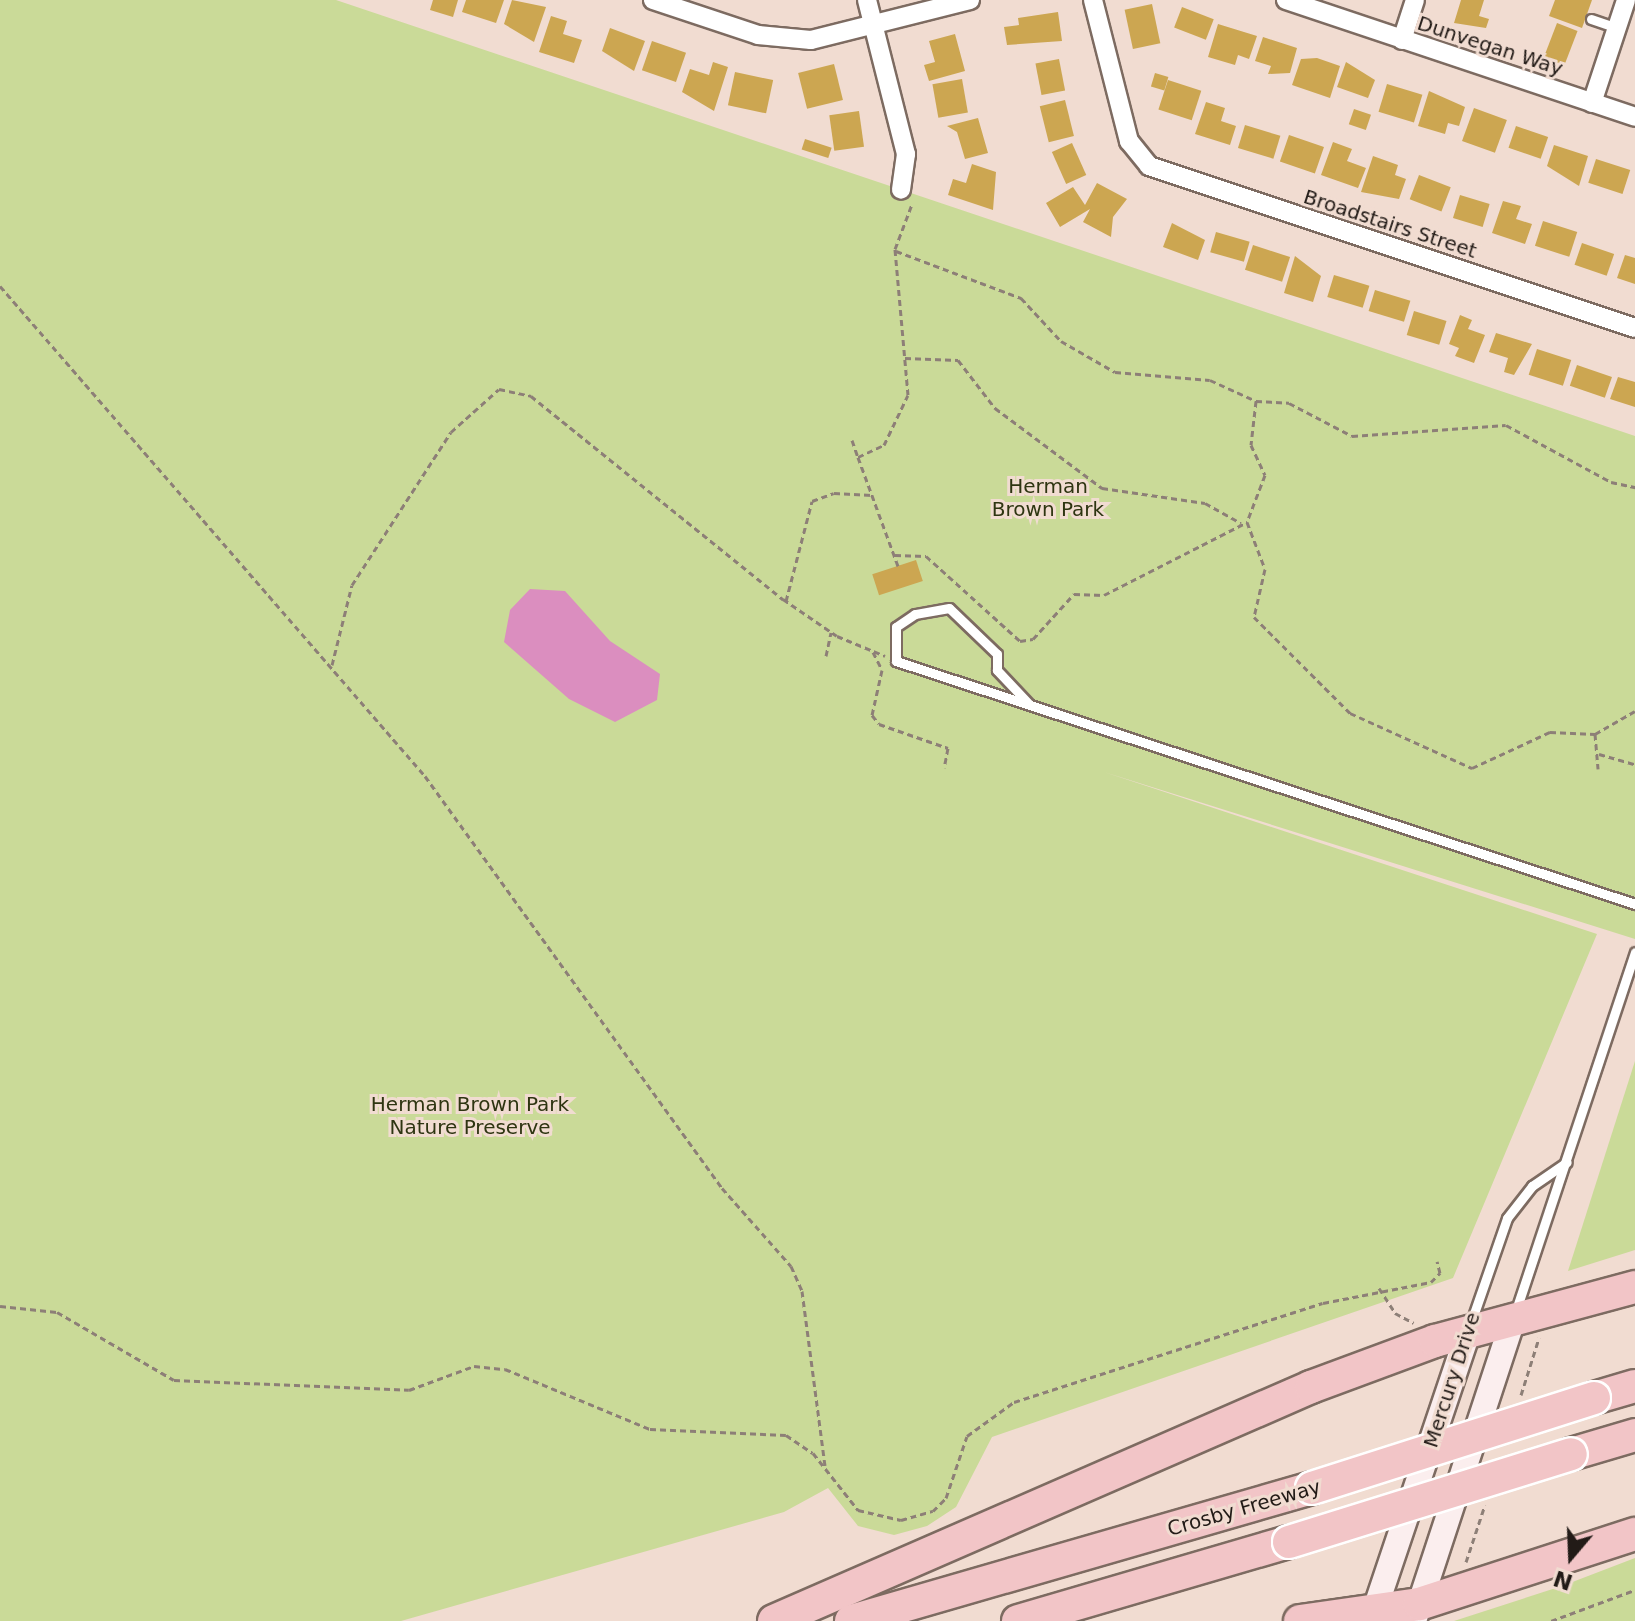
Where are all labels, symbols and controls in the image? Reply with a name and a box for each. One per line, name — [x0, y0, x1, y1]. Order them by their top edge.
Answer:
street label: Dunvegan Way — [1414, 11, 1566, 81]
street label: Broadstairs Street — [1300, 185, 1480, 263]
park label: Herman Brown Park — [992, 474, 1104, 521]
park label: Herman Brown Park Nature Preserve — [371, 1093, 569, 1140]
street label: Mercury Drive — [1419, 1309, 1485, 1451]
street label: Crosby Freeway — [1165, 1475, 1323, 1541]
north arrow — [1531, 1517, 1611, 1597]
text: N — [1550, 1565, 1576, 1595]

